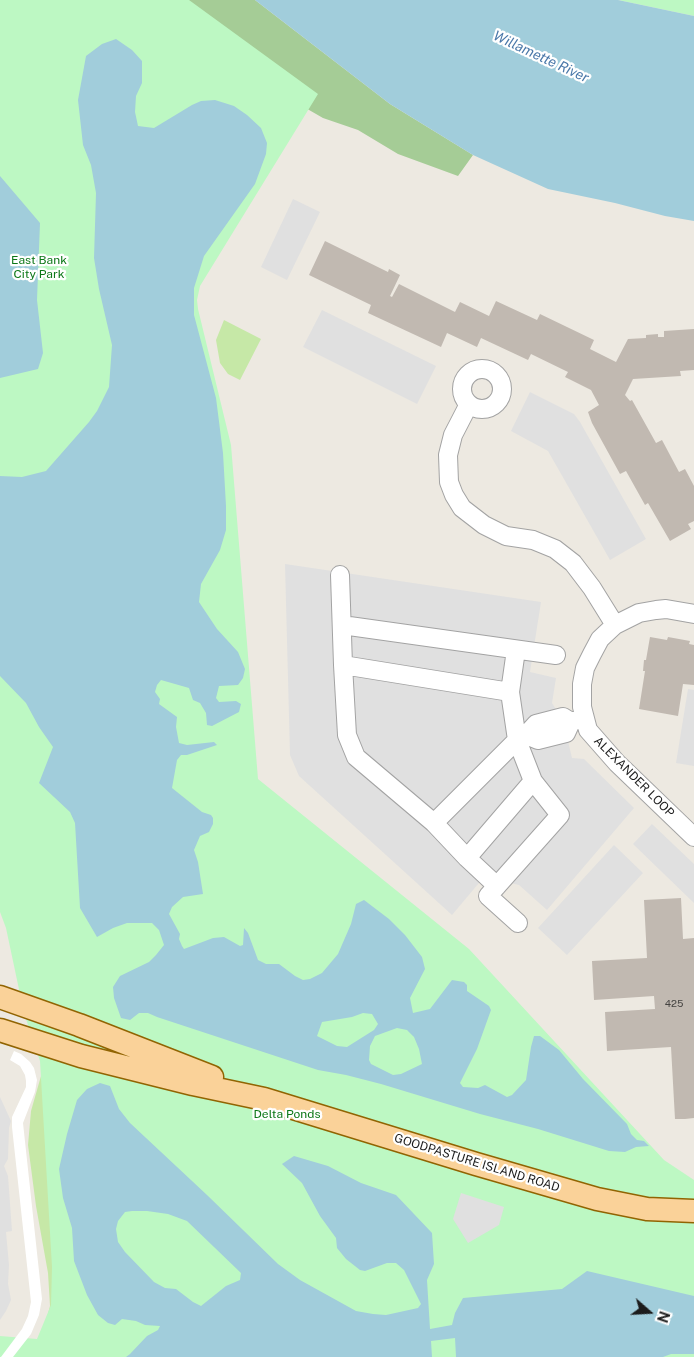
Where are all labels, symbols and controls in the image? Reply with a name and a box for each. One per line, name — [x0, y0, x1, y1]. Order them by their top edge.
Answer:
water label: Willamette River — [491, 28, 591, 86]
park label: East Bank City Park — [11, 253, 67, 281]
street label: ALEXANDER LOOP — [591, 734, 677, 820]
house number: 425 — [665, 998, 683, 1010]
park label: Delta Ponds — [254, 1107, 320, 1121]
street label: GOODPASTURE ISLAND ROAD — [392, 1131, 562, 1195]
north arrow — [624, 1287, 674, 1337]
text: N — [654, 1309, 673, 1325]

